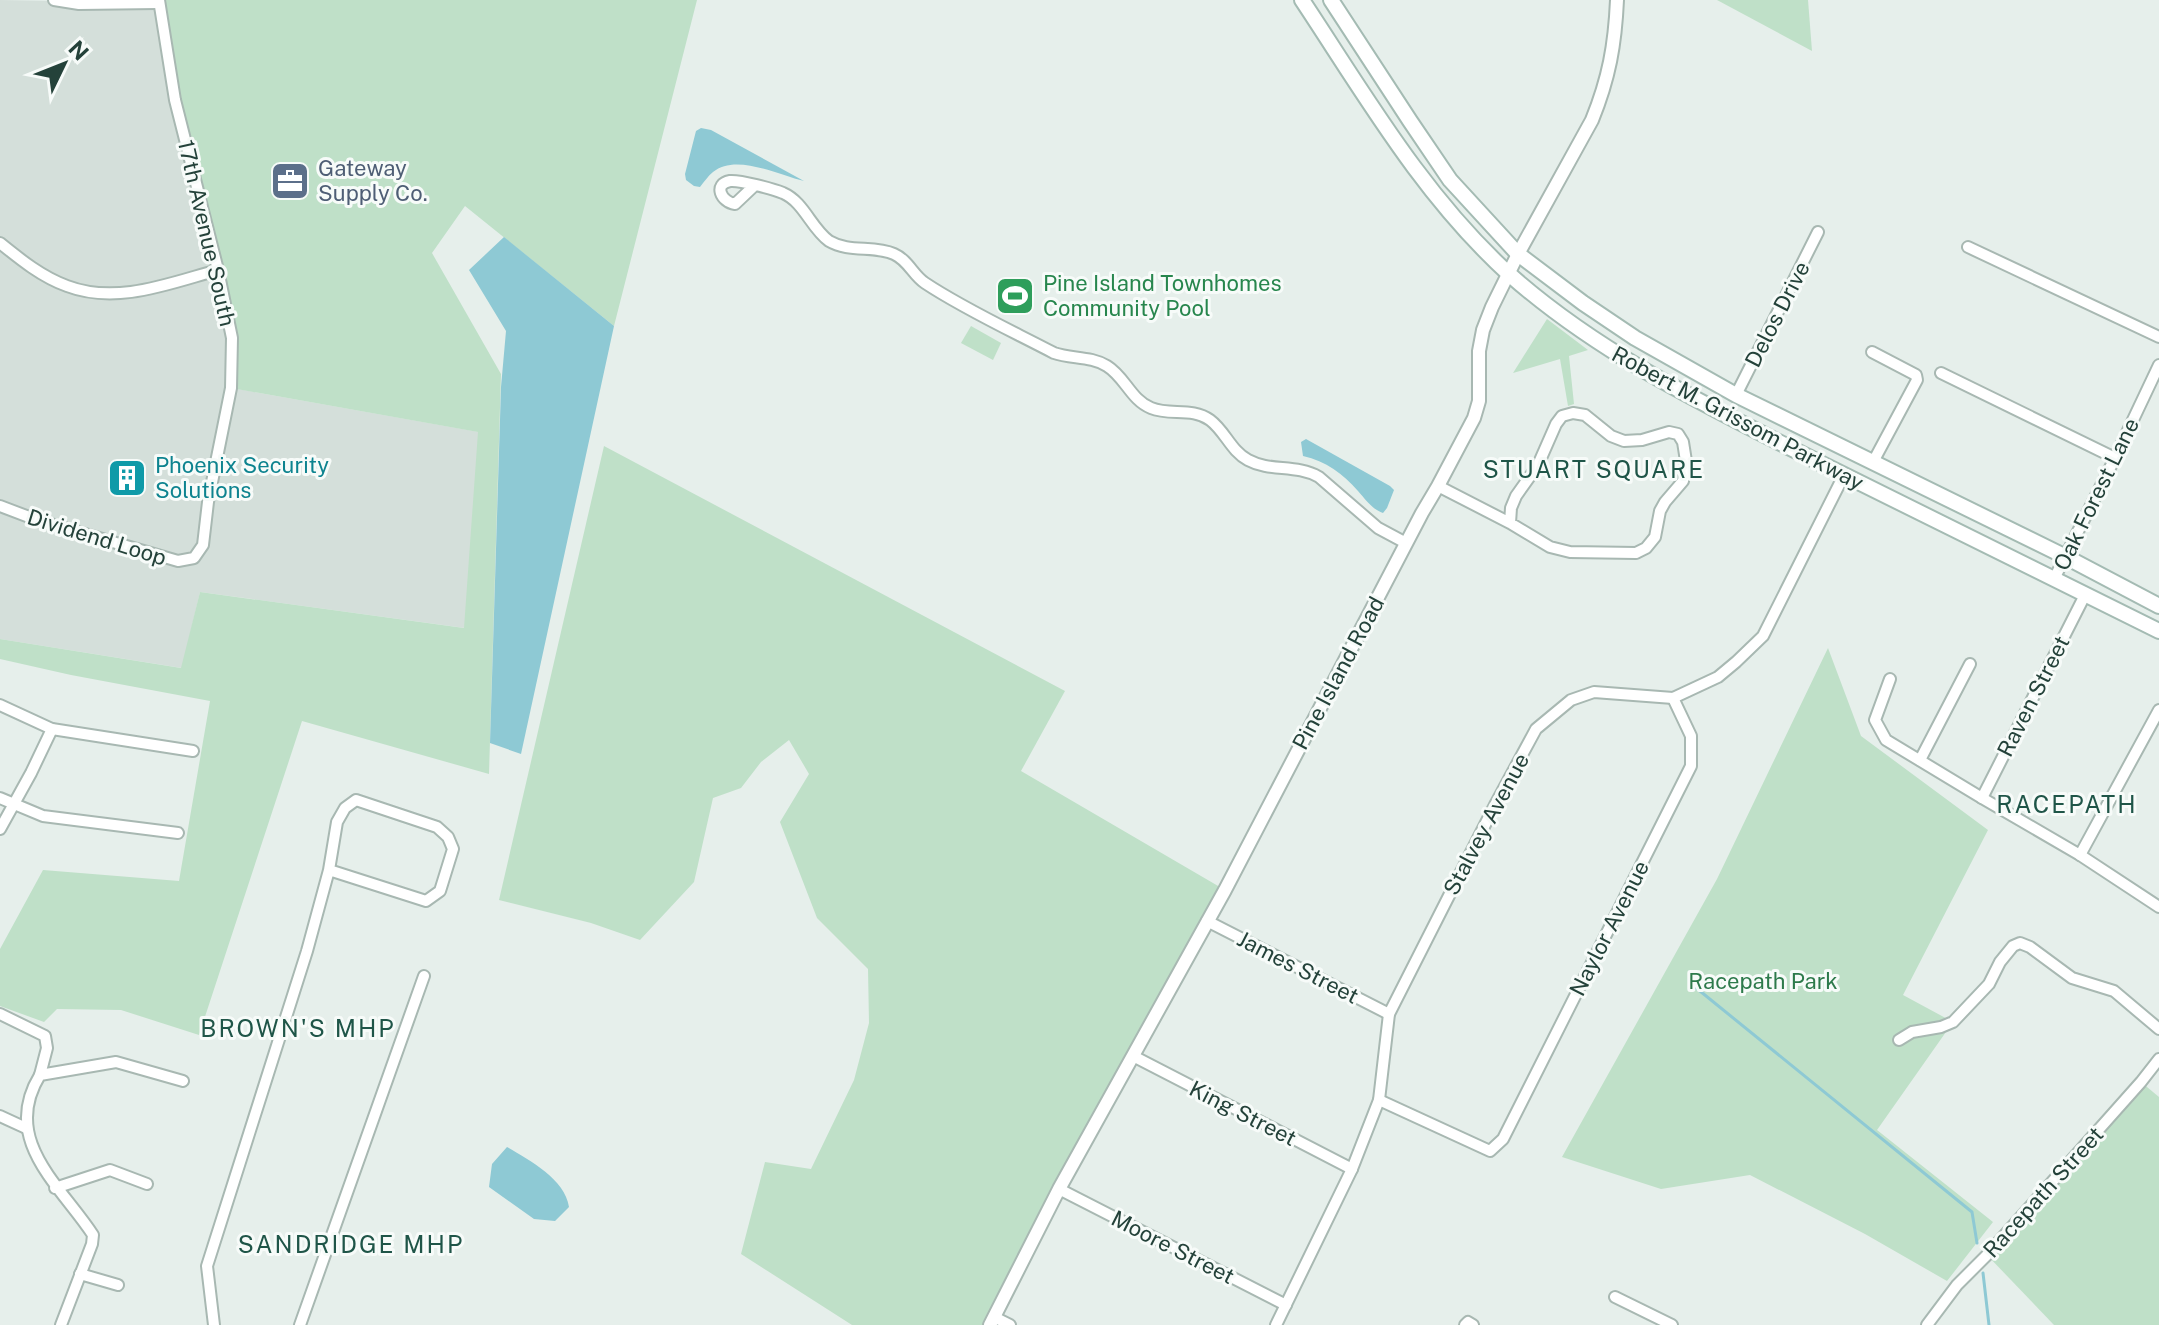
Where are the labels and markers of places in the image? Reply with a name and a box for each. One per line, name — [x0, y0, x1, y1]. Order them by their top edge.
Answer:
place label: Gateway Supply Co. — [318, 155, 428, 206]
office icon: Gateway Supply Co. — [269, 160, 311, 202]
place label: Pine Island Townhomes Community Pool — [1043, 270, 1282, 321]
sports icon: Pine Island Townhomes Community Pool — [994, 275, 1036, 317]
place label: Phoenix Security Solutions — [155, 452, 329, 503]
building icon: Phoenix Security Solutions — [106, 457, 148, 499]

